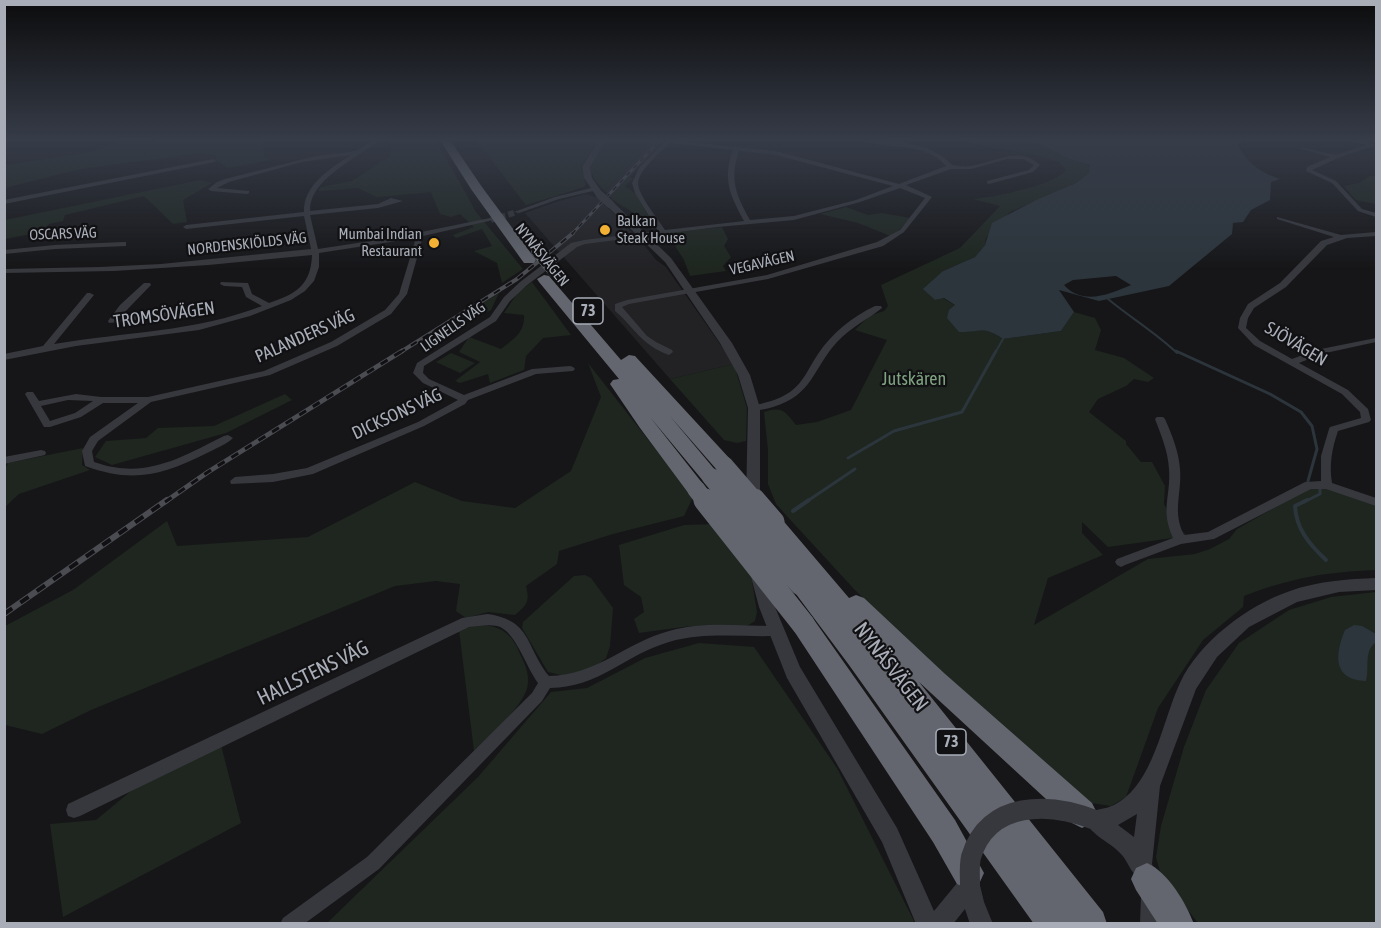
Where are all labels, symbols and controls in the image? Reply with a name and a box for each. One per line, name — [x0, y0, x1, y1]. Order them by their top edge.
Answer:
place label: Balkan Steak House — [617, 212, 685, 247]
street label: NYNÄSVÄGEN — [511, 220, 573, 290]
marker: Balkan Steak House — [598, 223, 612, 237]
street label: OSCARS VÄG — [29, 224, 97, 244]
place label: Mumbai Indian Restaurant — [338, 225, 422, 260]
street label: NORDENSKIÖLDS VÄG — [186, 229, 308, 259]
marker: Mumbai Indian Restaurant — [427, 236, 441, 250]
street label: VEGAVÄGEN — [728, 247, 796, 279]
street label: TROMSÖVÄGEN — [112, 297, 216, 333]
street label: LIGNELLS VÄG — [417, 298, 489, 356]
road number: 73 — [573, 298, 603, 324]
street label: PALANDERS VÄG — [252, 304, 358, 368]
street label: SJÖVÄGEN — [1261, 317, 1331, 371]
park label: Jutskären — [882, 368, 946, 390]
street label: DICKSONS VÄG — [348, 384, 446, 444]
street label: NYNÄSVÄGEN — [848, 618, 934, 716]
street label: HALLSTENS VÄG — [253, 635, 373, 711]
road number: 73 — [936, 729, 966, 755]

